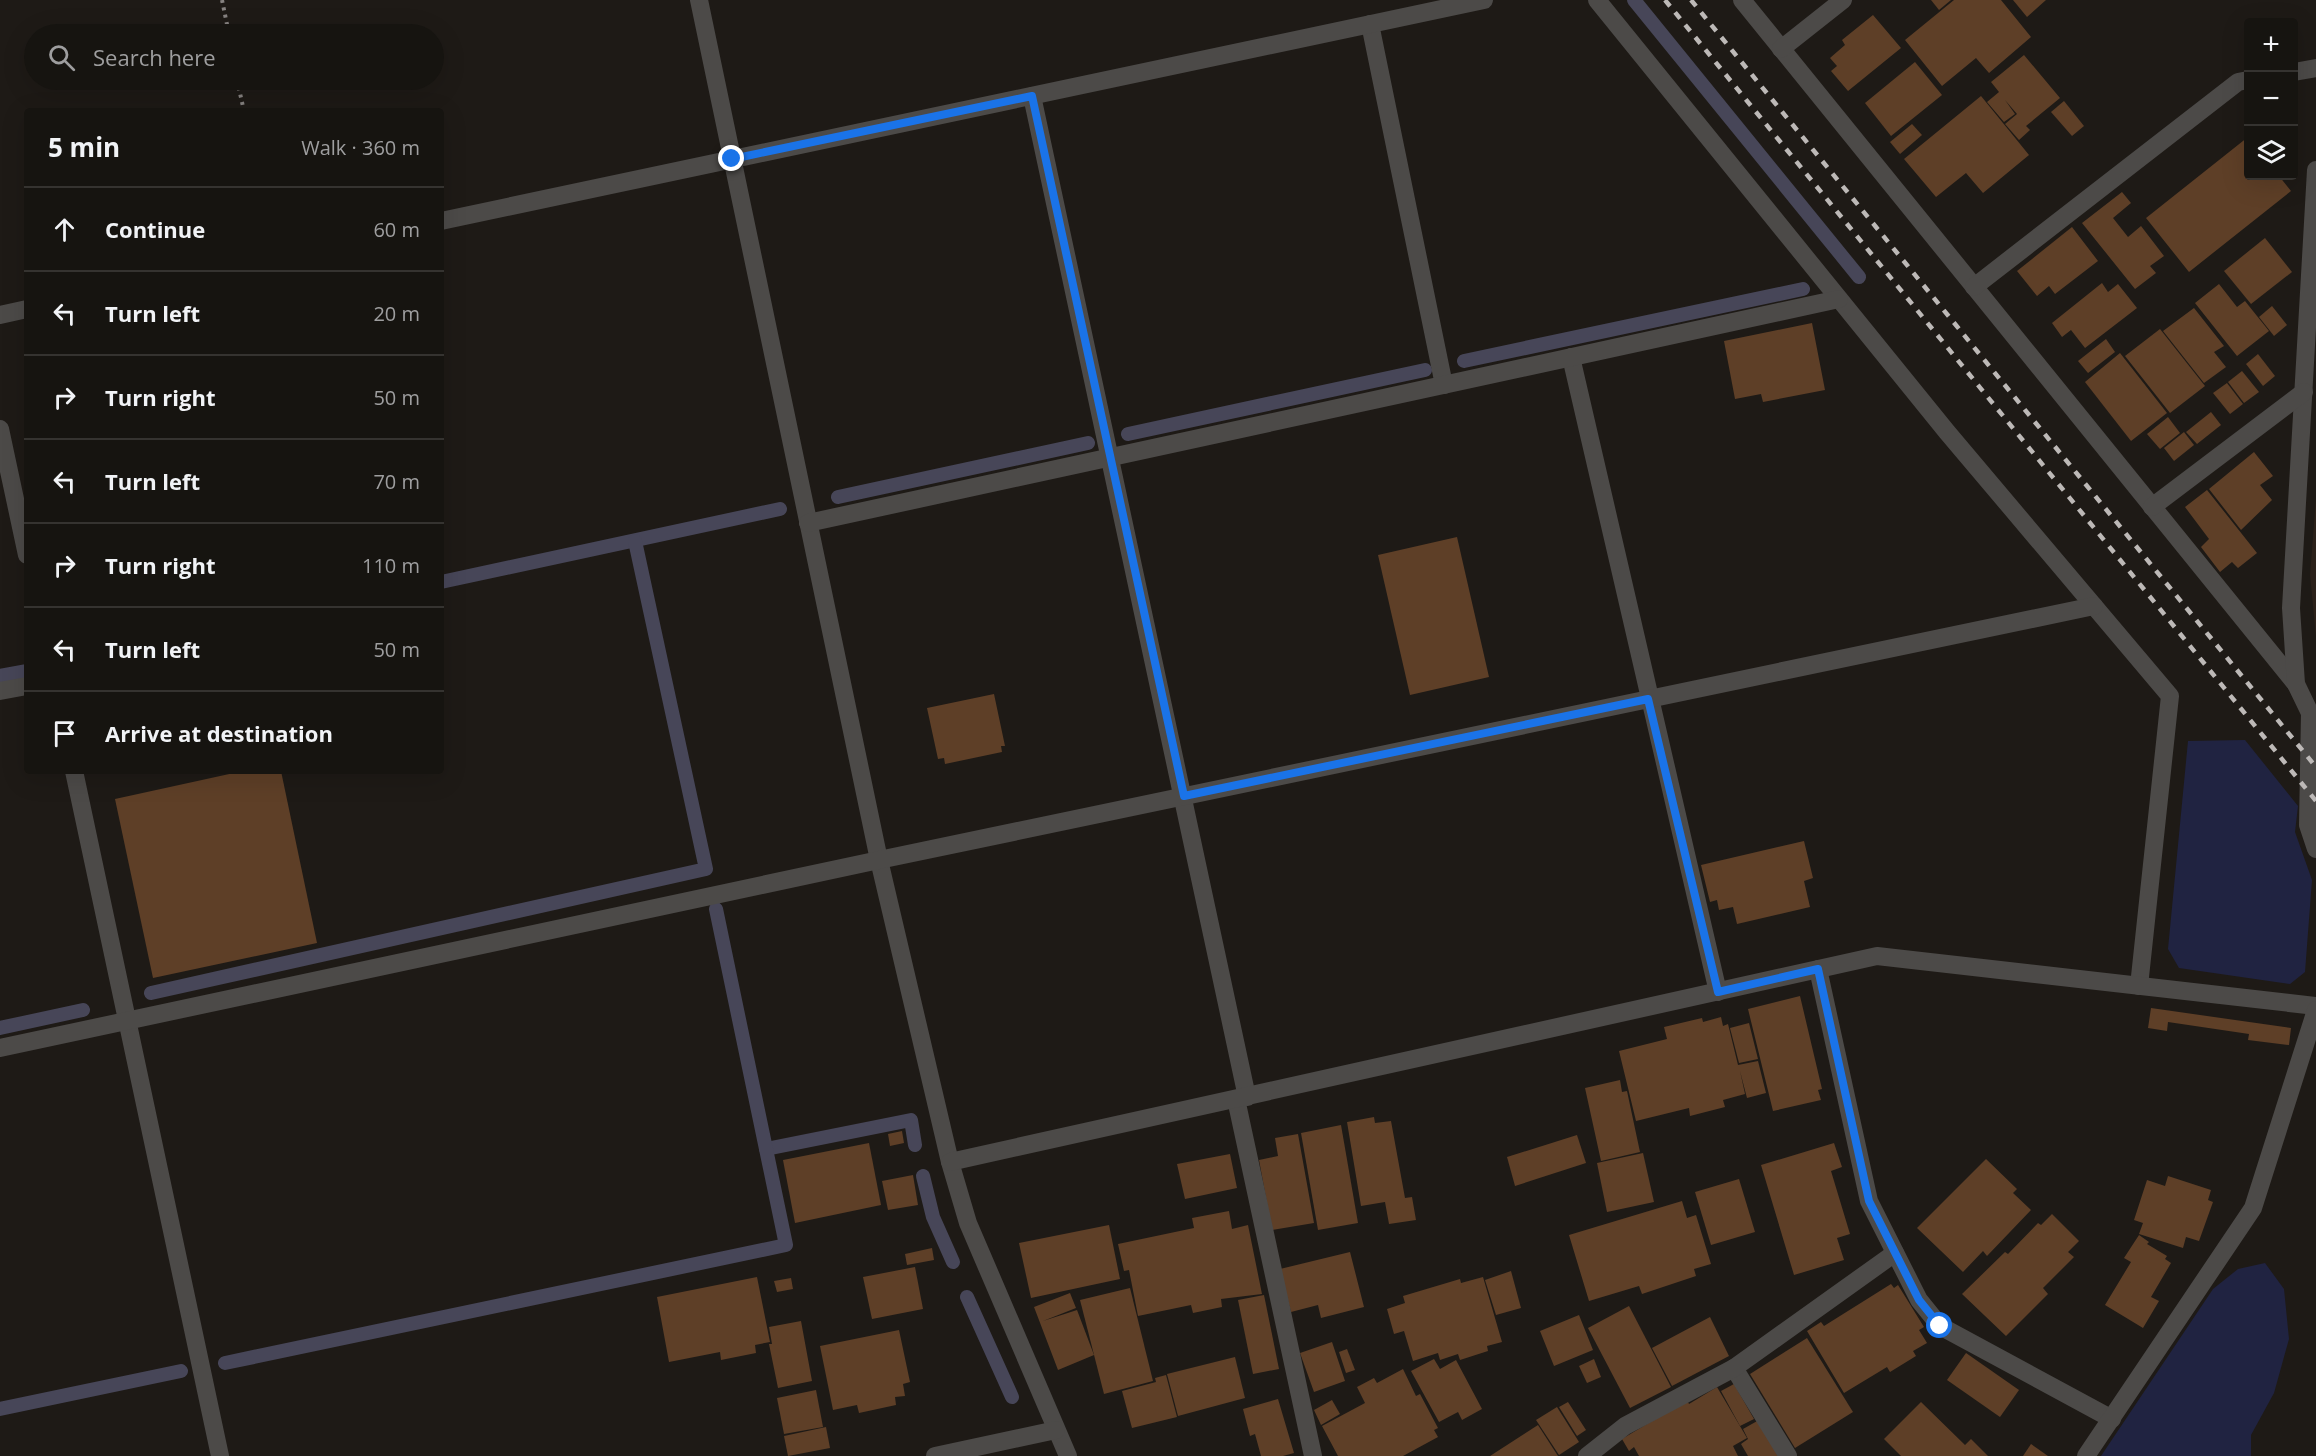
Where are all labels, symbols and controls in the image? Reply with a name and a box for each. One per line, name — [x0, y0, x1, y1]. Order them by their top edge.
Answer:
map controls — [2244, 18, 2298, 180]
button: + — [2244, 18, 2298, 72]
search box — [24, 24, 444, 90]
icon: search — [45, 41, 78, 74]
text: Search here — [93, 42, 216, 72]
button: − — [2244, 72, 2298, 126]
button: layers — [2244, 126, 2298, 180]
text: 5 min — [48, 129, 120, 165]
text: Walk · 360 m — [301, 134, 420, 161]
route end — [718, 145, 744, 171]
icon: ahead — [48, 213, 81, 246]
text: Continue — [105, 214, 205, 244]
text: 60 m — [373, 216, 420, 243]
icon: left — [48, 297, 81, 330]
text: Turn left — [105, 298, 200, 328]
text: 20 m — [373, 300, 420, 327]
icon: right — [48, 381, 81, 414]
text: Turn right — [105, 382, 216, 412]
text: 50 m — [373, 384, 420, 411]
icon: left — [48, 465, 81, 498]
text: Turn left — [105, 466, 200, 496]
text: 70 m — [373, 468, 420, 495]
icon: right — [48, 549, 81, 582]
text: Turn right — [105, 550, 216, 580]
text: 110 m — [362, 552, 420, 579]
icon: left — [48, 633, 81, 666]
text: Turn left — [105, 634, 200, 664]
text: 50 m — [373, 636, 420, 663]
icon: arrive — [48, 717, 81, 750]
text: Arrive at destination — [105, 718, 333, 748]
route start — [1926, 1312, 1952, 1338]

